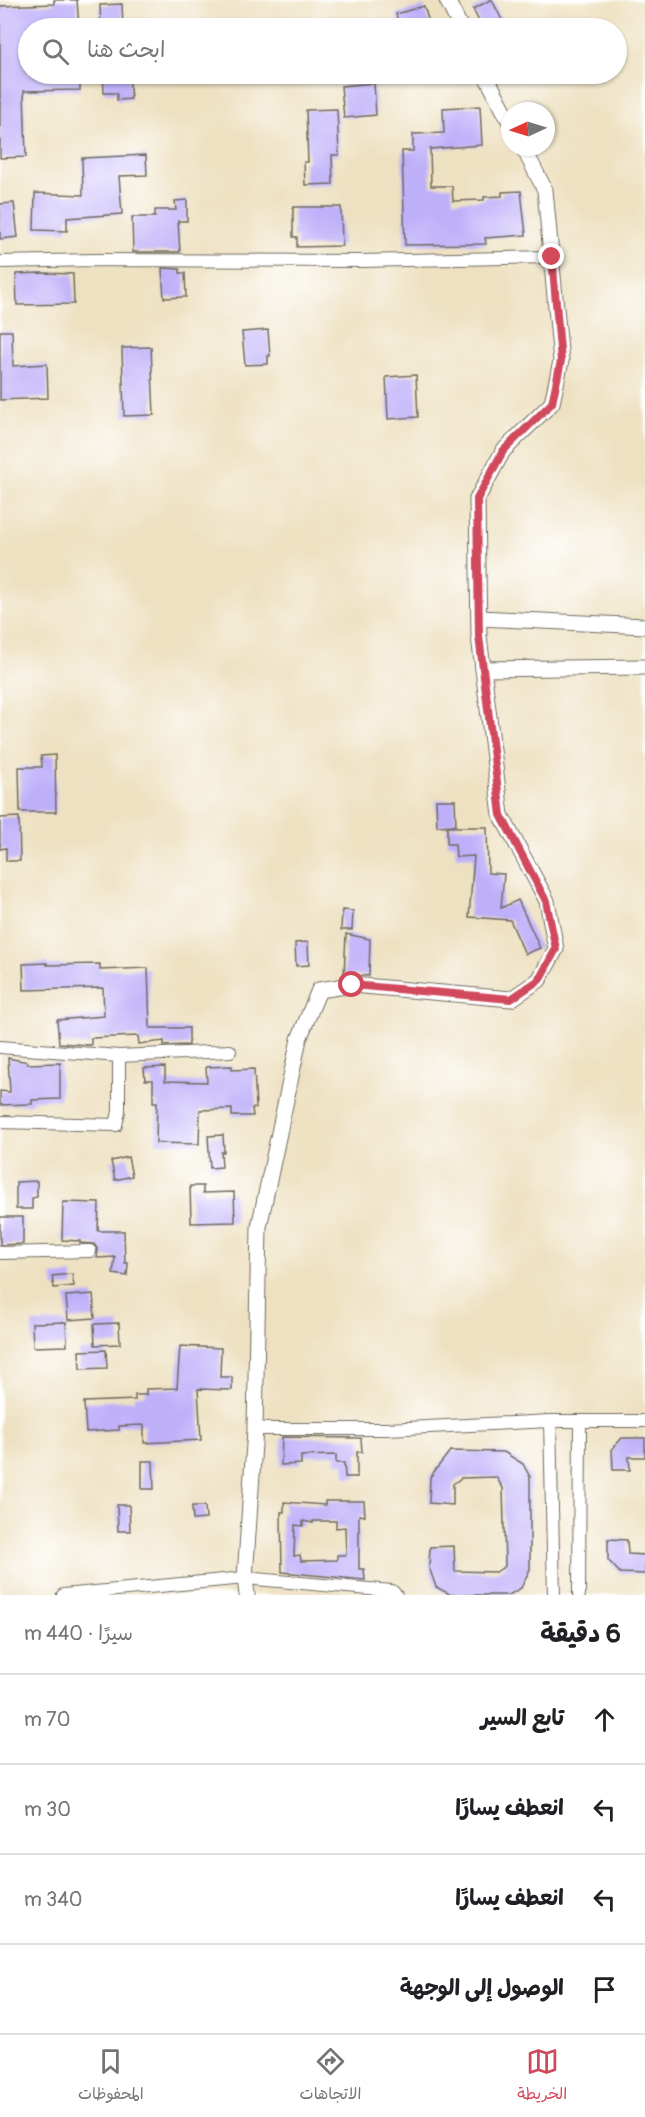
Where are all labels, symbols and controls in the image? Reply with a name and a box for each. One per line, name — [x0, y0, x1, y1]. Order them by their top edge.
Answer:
search box — [18, 18, 627, 84]
icon: search — [39, 35, 72, 68]
text: ابحث هنا — [87, 36, 165, 64]
north arrow — [501, 102, 555, 156]
route end — [538, 243, 564, 269]
route start — [338, 971, 364, 997]
text: 6 دقيقة — [540, 1618, 621, 1650]
text: سيرًا · 440 m — [24, 1621, 133, 1646]
icon: ahead — [588, 1703, 621, 1736]
text: تابع السير — [481, 1704, 564, 1732]
text: 70 m — [24, 1707, 70, 1732]
icon: left — [588, 1793, 621, 1826]
text: انعطف يسارًا — [455, 1794, 564, 1822]
text: 30 m — [24, 1797, 71, 1822]
icon: left — [588, 1883, 621, 1916]
text: انعطف يسارًا — [455, 1884, 564, 1912]
text: 340 m — [24, 1887, 83, 1912]
icon: arrive — [588, 1973, 621, 2006]
text: الوصول إلى الوجهة — [400, 1974, 564, 2002]
tab: المحفوظات — [78, 2045, 144, 2108]
tab: الاتجاهات — [300, 2045, 361, 2108]
tab: الخريطة — [517, 2045, 567, 2108]

